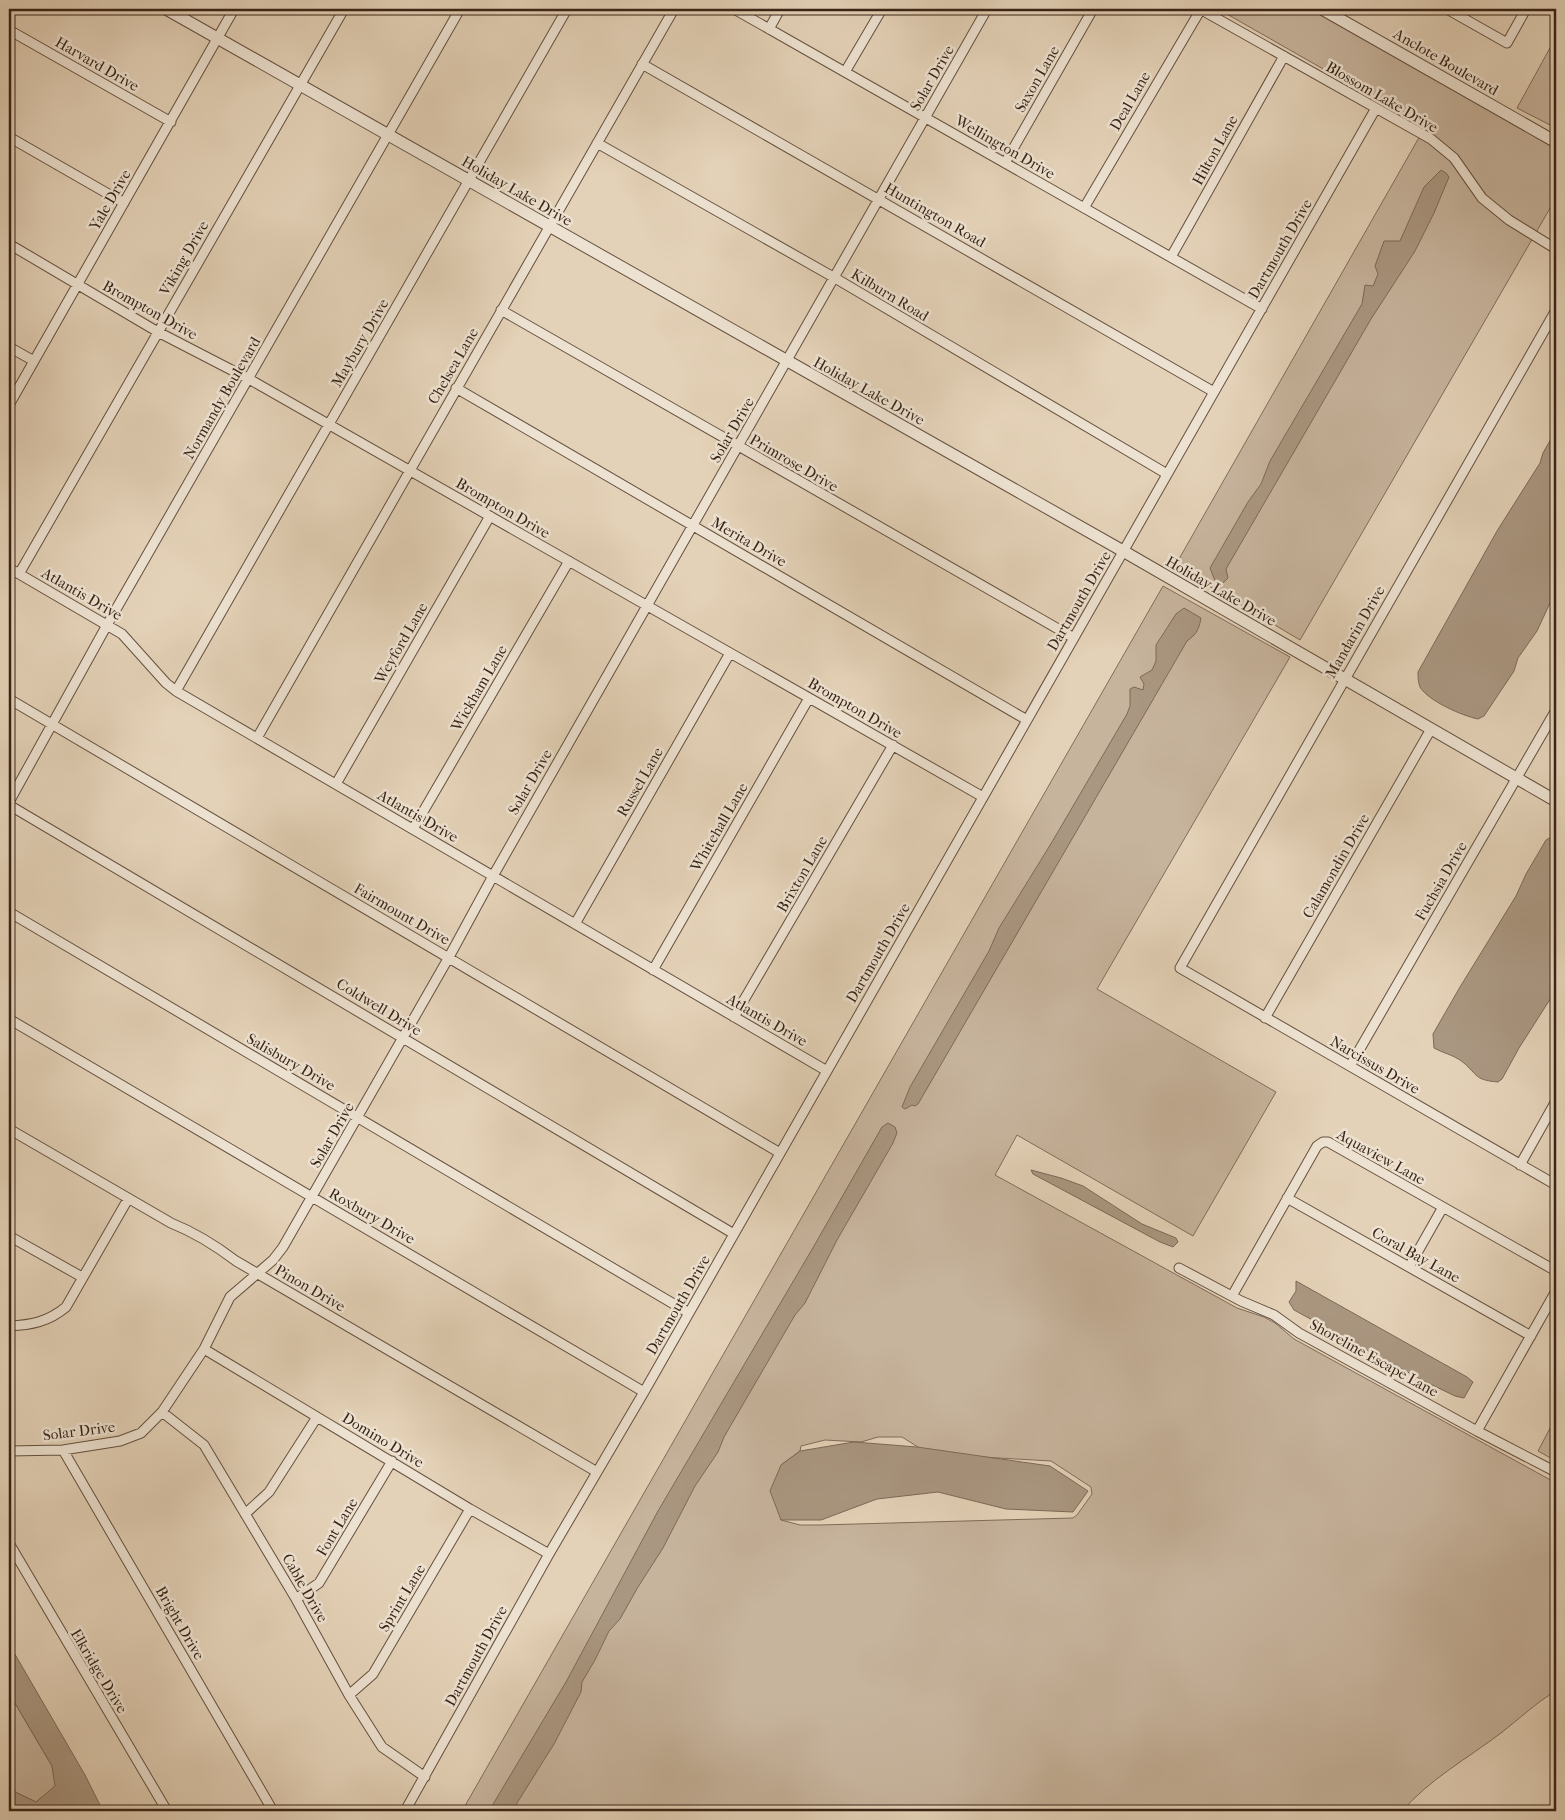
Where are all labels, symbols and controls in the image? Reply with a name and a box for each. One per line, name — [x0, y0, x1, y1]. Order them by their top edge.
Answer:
street label: Anclote Boulevard — [1389, 24, 1502, 100]
street label: Harvard Drive — [52, 33, 143, 96]
street label: Solar Drive — [906, 42, 958, 114]
street label: Saxon Lane — [1011, 42, 1064, 115]
street label: Blossom Lake Drive — [1323, 58, 1442, 137]
street label: Deal Lane — [1106, 68, 1154, 134]
street label: Wellington Drive — [951, 111, 1059, 183]
street label: Hilton Lane — [1188, 111, 1242, 188]
street label: Holiday Lake Drive — [459, 152, 576, 230]
street label: Yale Drive — [85, 166, 135, 234]
street label: Huntington Road — [881, 179, 989, 252]
street label: Dartmouth Drive — [1244, 195, 1316, 302]
street label: Viking Drive — [155, 217, 213, 299]
street label: Kilburn Road — [848, 265, 933, 326]
street label: Brompton Drive — [99, 277, 201, 344]
street label: Maybury Drive — [327, 295, 393, 390]
street label: Chelsea Lane — [424, 324, 482, 407]
street label: Normandy Boulevard — [180, 333, 265, 462]
street label: Holiday Lake Drive — [810, 353, 928, 429]
street label: Solar Drive — [706, 394, 758, 466]
street label: Primrose Drive — [747, 430, 842, 496]
street label: Brompton Drive — [453, 474, 554, 542]
street label: Merita Drive — [708, 513, 790, 571]
street label: Dartmouth Drive — [1043, 547, 1115, 654]
street label: Holiday Lake Drive — [1163, 552, 1280, 630]
street label: Atlantis Drive — [38, 563, 126, 625]
street label: Mandarin Drive — [1321, 582, 1389, 681]
street label: Weyford Lane — [370, 599, 432, 688]
street label: Wickham Lane — [447, 641, 511, 735]
street label: Brompton Drive — [805, 674, 906, 742]
street label: Russel Lane — [613, 744, 667, 820]
street label: Solar Drive — [504, 746, 556, 818]
street label: Whitehall Lane — [686, 779, 752, 875]
street label: Atlantis Drive — [374, 785, 462, 847]
street label: Calamondin Drive — [1299, 810, 1374, 922]
street label: Brixton Lane — [773, 832, 831, 915]
street label: Fuchsia Drive — [1411, 838, 1471, 924]
street label: Fairmount Drive — [351, 879, 454, 949]
street label: Dartmouth Drive — [842, 899, 914, 1006]
street label: Coldwell Drive — [333, 975, 425, 1040]
street label: Atlantis Drive — [723, 989, 811, 1051]
street label: Salisbury Drive — [244, 1029, 339, 1095]
street label: Narcissus Drive — [1327, 1032, 1423, 1098]
street label: Solar Drive — [306, 1099, 358, 1171]
street label: Aquaview Lane — [1333, 1125, 1429, 1189]
street label: Roxbury Drive — [326, 1184, 419, 1248]
street label: Coral Bay Lane — [1369, 1223, 1464, 1287]
street label: Dartmouth Drive — [642, 1251, 714, 1358]
street label: Pinon Drive — [272, 1261, 349, 1316]
street label: Shoreline Escape Lane — [1307, 1315, 1442, 1401]
street label: Domino Drive — [339, 1409, 428, 1472]
street label: Solar Drive — [42, 1418, 117, 1444]
street label: Font Lane — [313, 1494, 362, 1559]
street label: Cable Drive — [278, 1551, 332, 1626]
street label: Sprint Lane — [375, 1560, 430, 1635]
street label: Bright Drive — [152, 1583, 209, 1664]
street label: Dartmouth Drive — [441, 1602, 511, 1709]
street label: Elkridge Drive — [67, 1626, 132, 1717]

